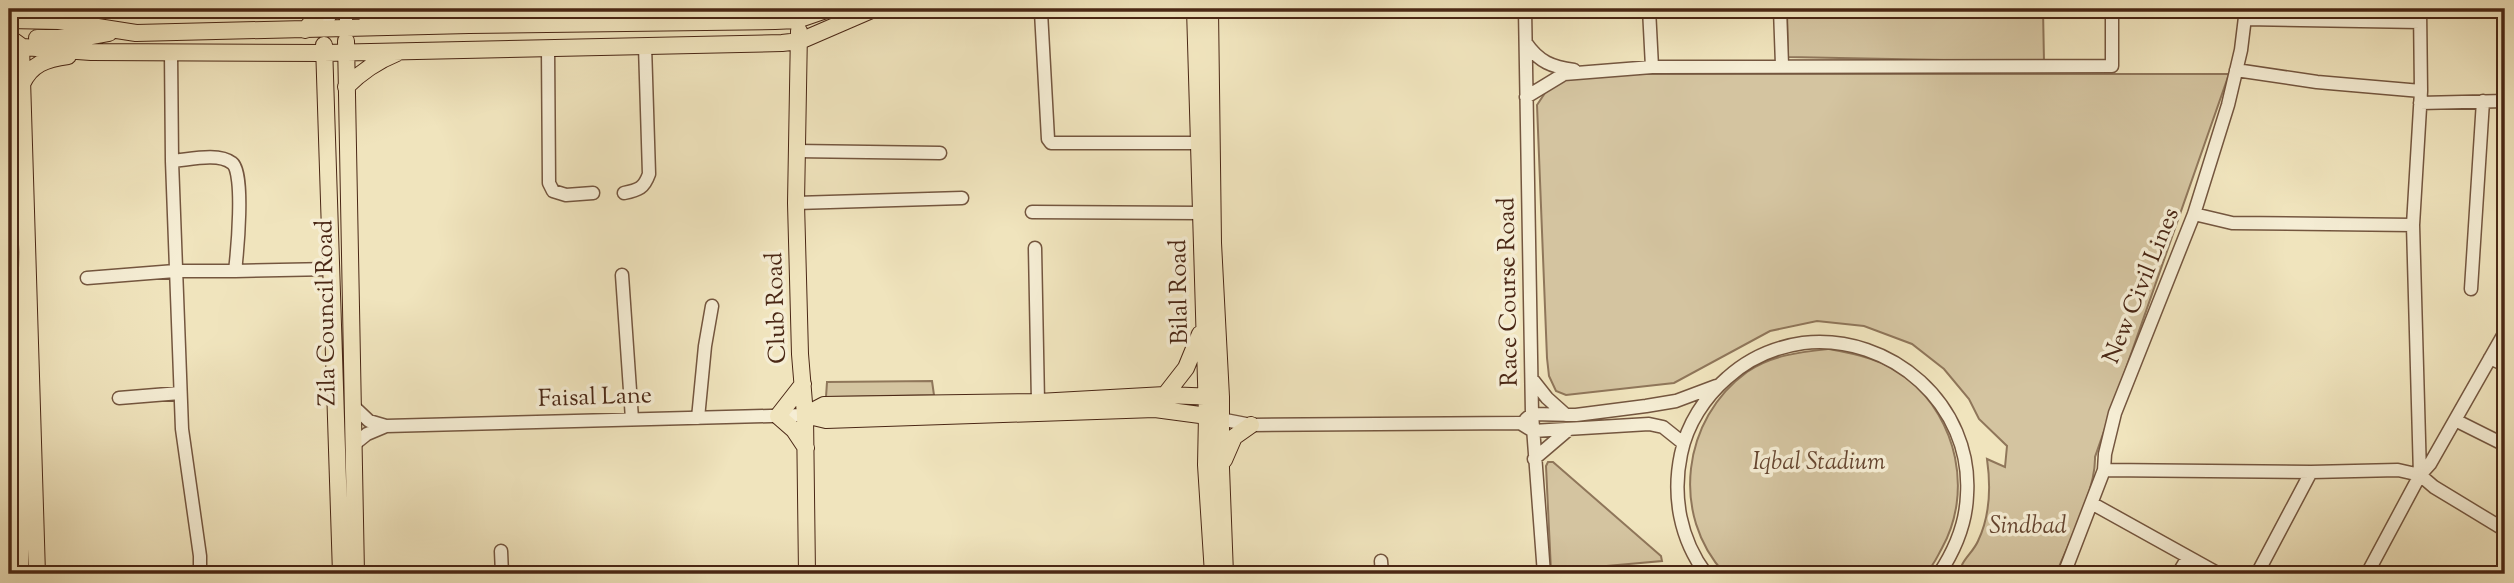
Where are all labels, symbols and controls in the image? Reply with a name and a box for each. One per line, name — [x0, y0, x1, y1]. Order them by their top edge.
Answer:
street label: Race Course Road — [1490, 197, 1528, 387]
street label: New Civil Lines — [2095, 203, 2189, 369]
street label: Zila Council Road — [308, 219, 346, 406]
street label: Bilal Road — [1162, 239, 1198, 345]
street label: Club Road — [758, 251, 796, 364]
street label: Faisal Lane — [538, 379, 652, 417]
park label: Iqbal Stadium — [1752, 446, 1886, 480]
park label: Sindbad — [1989, 510, 2067, 544]

